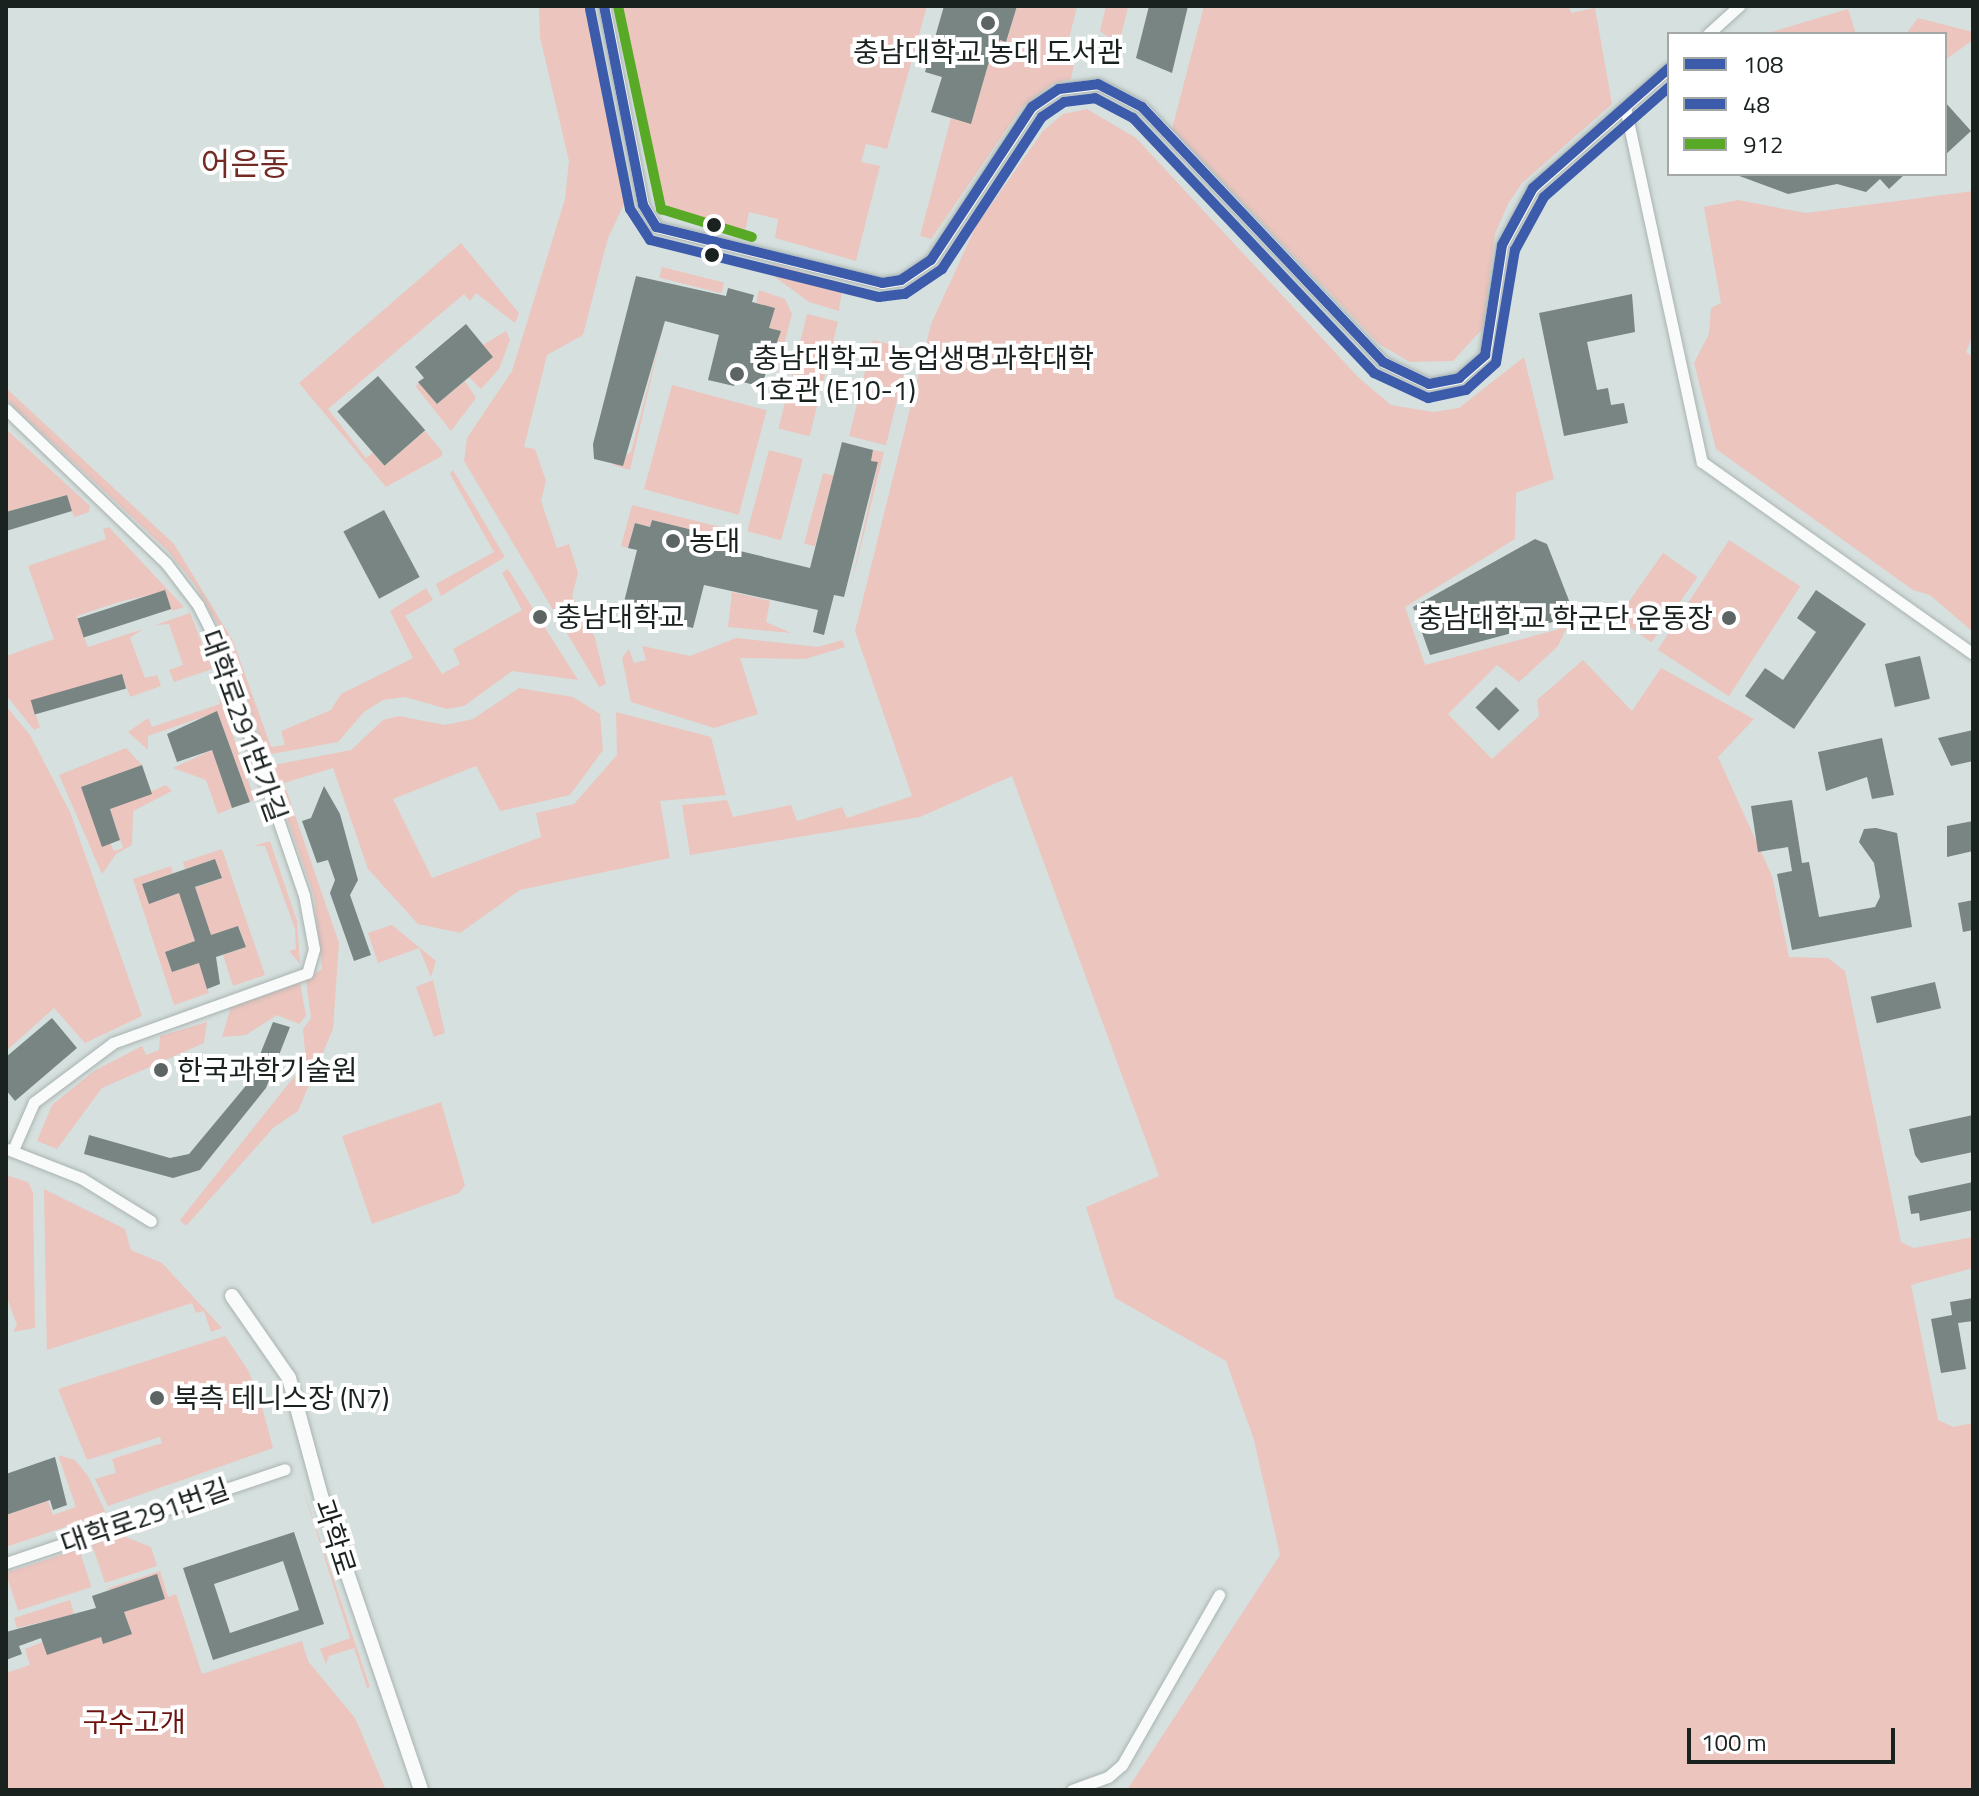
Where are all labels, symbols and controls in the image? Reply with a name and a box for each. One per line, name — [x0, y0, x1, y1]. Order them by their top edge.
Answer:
marker: 충남대학교 농대 도서관 — [979, 14, 997, 32]
legend — [1667, 32, 1947, 176]
place label: 충남대학교 농대 도서관 — [853, 35, 1123, 69]
text: 108 — [1743, 46, 1783, 82]
text: 48 — [1743, 86, 1770, 122]
text: 912 — [1743, 126, 1783, 162]
district label: 어은동 — [201, 144, 289, 182]
unlabelled marker — [706, 217, 722, 233]
unlabelled marker — [704, 247, 720, 263]
place label: 충남대학교 농업생명과학대학 1호관 (E10-1) — [753, 341, 1094, 407]
marker: 충남대학교 농업생명과학대학 1호관 (E10-1) — [728, 365, 746, 383]
place label: 농대 — [689, 524, 741, 558]
marker: 농대 — [664, 532, 682, 550]
place label: 충남대학교 — [556, 600, 685, 634]
place label: 충남대학교 학군단 운동장 — [1417, 601, 1713, 635]
marker: 충남대학교 — [531, 608, 549, 626]
marker: 충남대학교 학군단 운동장 — [1720, 609, 1738, 627]
street label: 대학로291번가길 — [194, 626, 294, 826]
place label: 한국과학기술원 — [177, 1053, 357, 1087]
marker: 한국과학기술원 — [152, 1061, 170, 1079]
place label: 북측 테니스장 (N7) — [173, 1381, 389, 1415]
marker: 북측 테니스장 (N7) — [148, 1389, 166, 1407]
street label: 대학로291번길 — [56, 1471, 234, 1561]
street label: 과학로 — [307, 1495, 363, 1579]
park label: 구수고개 — [82, 1705, 186, 1739]
scale bar — [1691, 1712, 1899, 1762]
text: 100 m — [1701, 1724, 1767, 1760]

